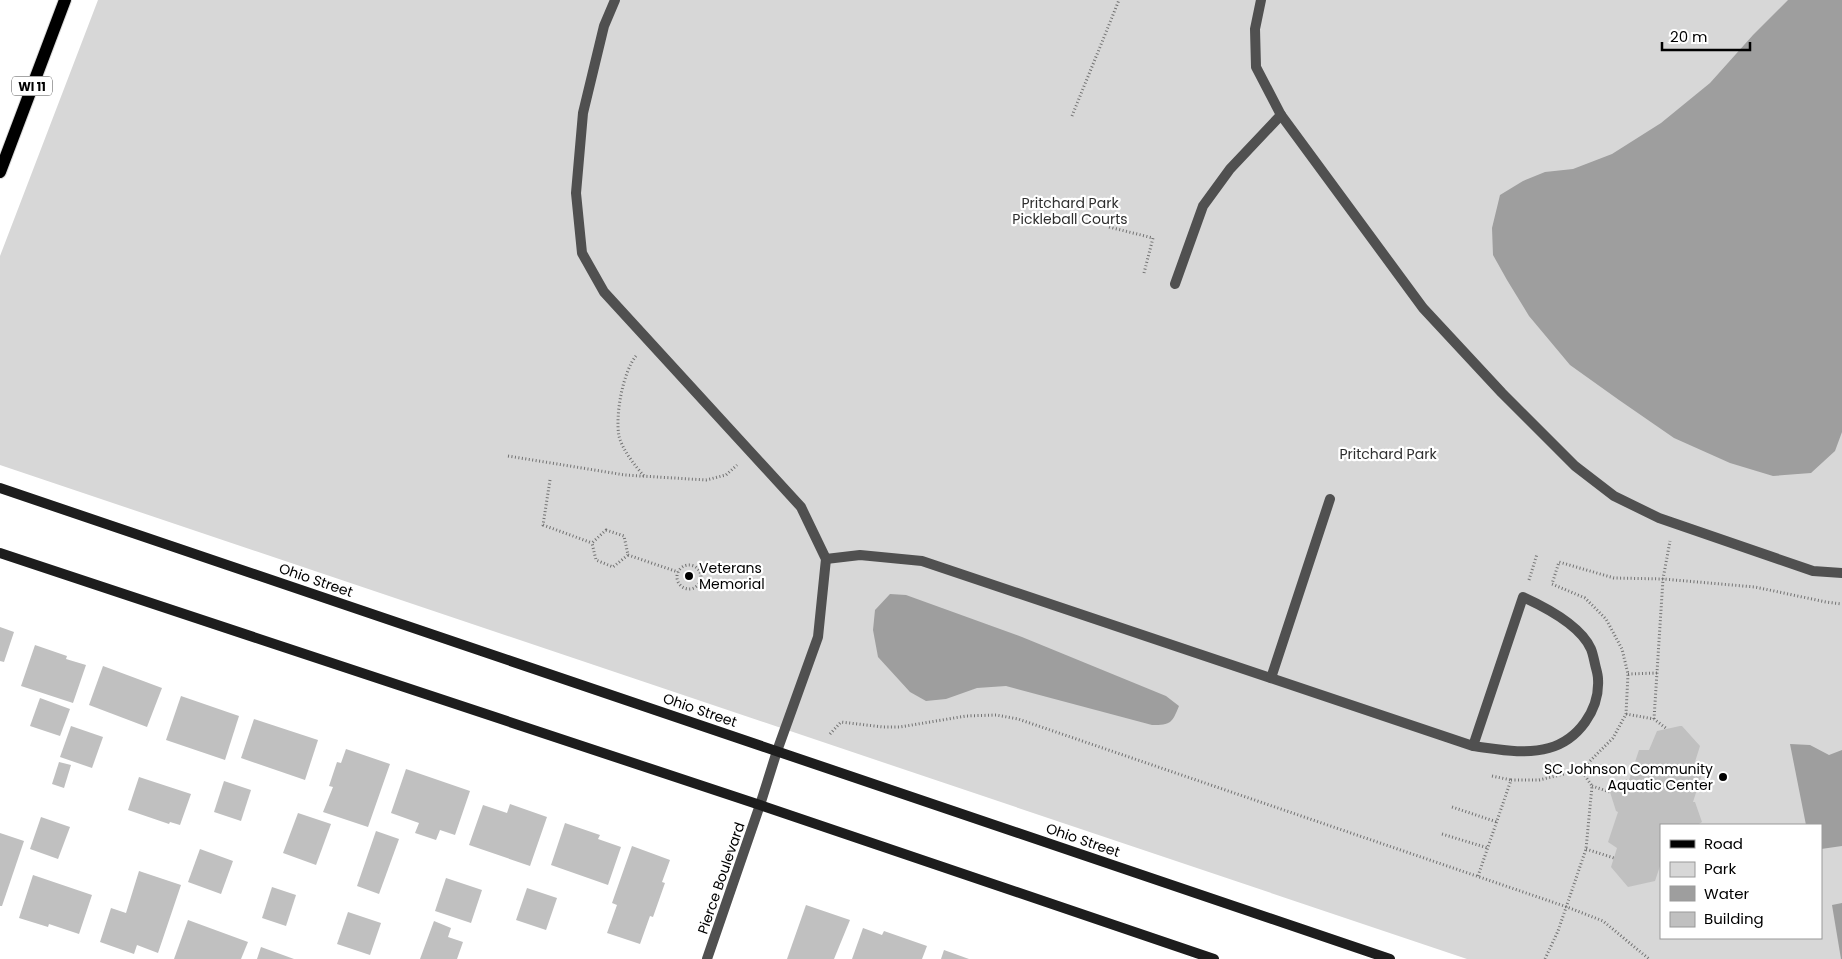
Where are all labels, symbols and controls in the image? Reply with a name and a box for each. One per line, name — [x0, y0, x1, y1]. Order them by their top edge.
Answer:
scale bar — [1662, 20, 1750, 52]
text: 20 m — [1670, 26, 1708, 47]
road number: WI 11 — [12, 76, 52, 95]
park label: Pritchard Park Pickleball Courts — [1012, 193, 1128, 229]
park label: Pritchard Park — [1339, 444, 1437, 464]
street label: Ohio Street — [276, 558, 356, 602]
place label: Veterans Memorial — [699, 558, 765, 594]
marker: Veterans Memorial — [683, 570, 695, 582]
street label: Ohio Street — [660, 688, 740, 732]
place label: SC Johnson Community Aquatic Center — [1544, 759, 1713, 795]
marker: SC Johnson Community Aquatic Center — [1717, 771, 1729, 783]
street label: Ohio Street — [1043, 818, 1123, 862]
street label: Pierce Boulevard — [692, 819, 750, 937]
legend — [1660, 824, 1822, 939]
text: Road — [1704, 833, 1743, 854]
text: Park — [1704, 858, 1736, 879]
text: Water — [1704, 883, 1750, 904]
text: Building — [1704, 908, 1764, 929]

